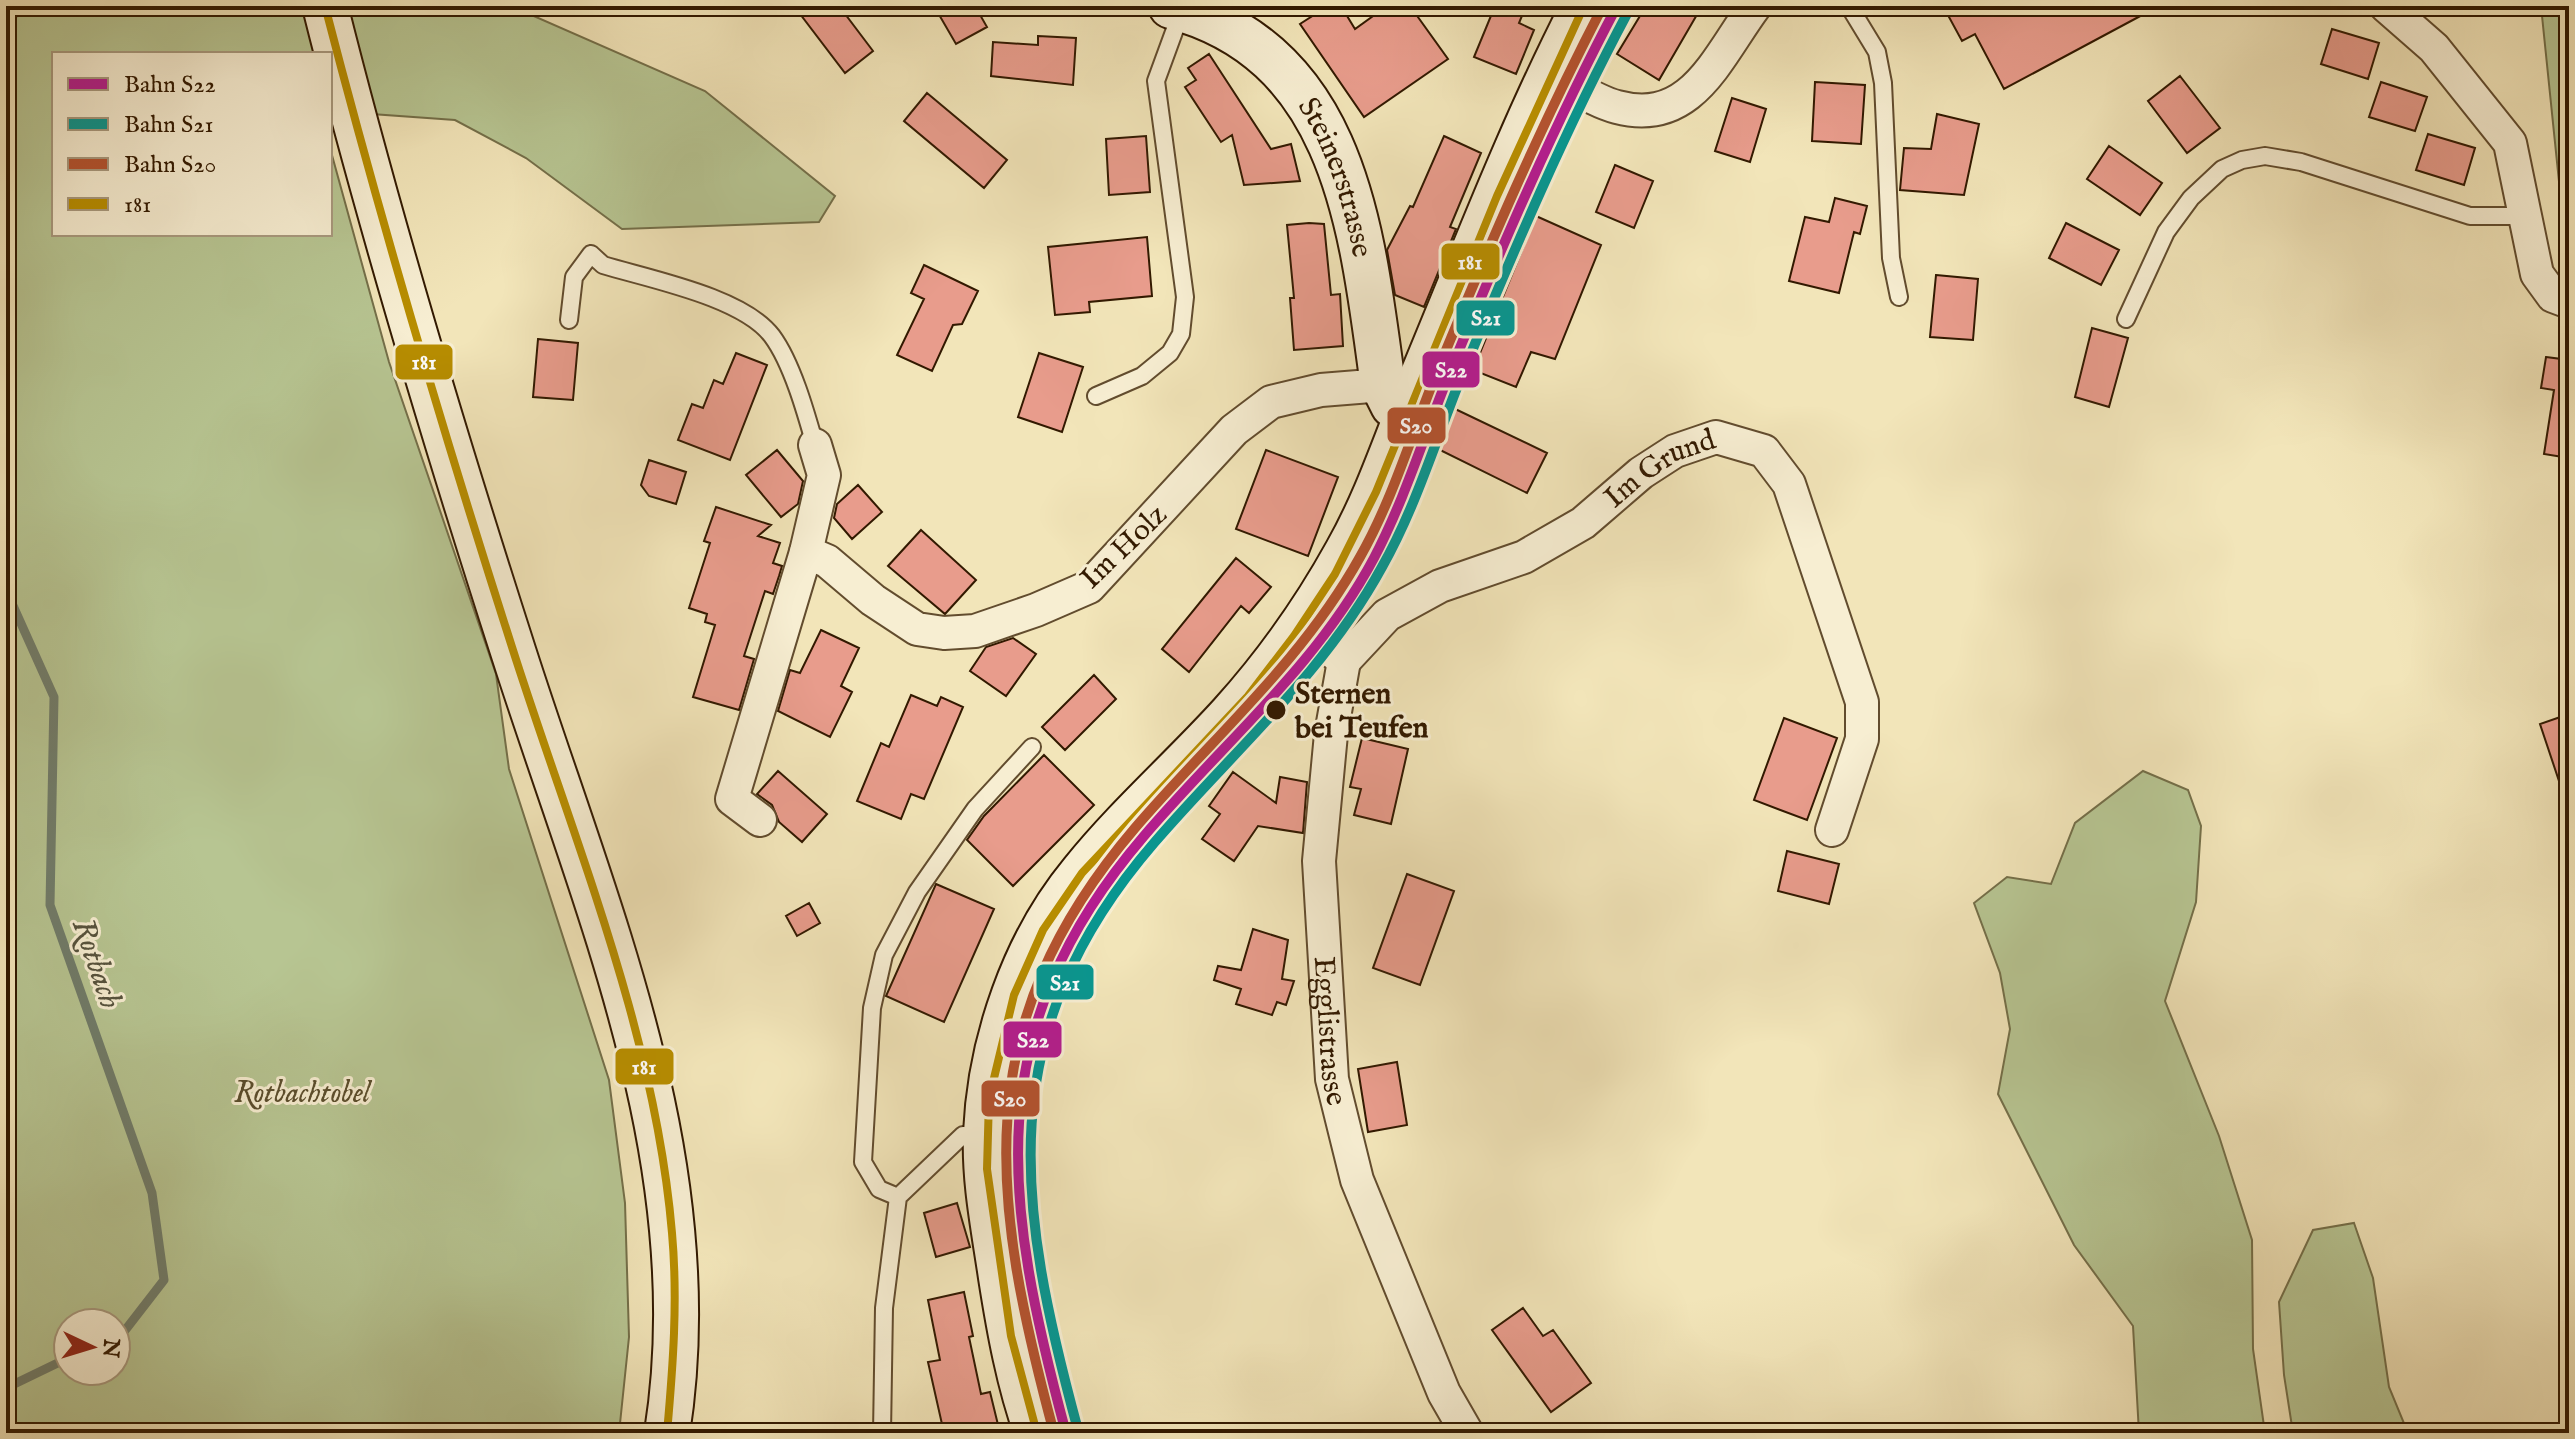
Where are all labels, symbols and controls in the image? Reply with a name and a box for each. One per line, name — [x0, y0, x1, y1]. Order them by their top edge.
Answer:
legend — [52, 52, 332, 236]
text: Bahn S22 — [124, 70, 216, 101]
street label: Steinerstrasse — [1288, 91, 1380, 261]
text: Bahn S21 — [124, 110, 214, 141]
text: Bahn S20 — [124, 150, 216, 181]
text: 181 — [124, 190, 151, 221]
line badge: 181 — [1440, 242, 1501, 281]
text: 181 — [1457, 249, 1483, 277]
line badge: S21 — [1455, 299, 1516, 337]
text: S21 — [1471, 305, 1501, 333]
line badge: 181 — [394, 343, 454, 381]
text: 181 — [411, 349, 437, 377]
line badge: S22 — [1421, 350, 1481, 389]
text: S22 — [1435, 357, 1467, 385]
line badge: S20 — [1386, 406, 1447, 445]
text: S20 — [1400, 413, 1432, 441]
street label: Im Grund — [1597, 421, 1722, 517]
street label: Im Holz — [1073, 497, 1176, 598]
place label: Sternen bei Teufen — [1294, 676, 1429, 748]
marker: Sternen bei Teufen — [1264, 698, 1288, 722]
water label: Rotbach — [61, 913, 130, 1014]
street label: Egglistrasse — [1304, 955, 1355, 1110]
line badge: S21 — [1035, 963, 1095, 1001]
text: S21 — [1050, 970, 1080, 998]
line badge: S22 — [1002, 1020, 1063, 1059]
text: S22 — [1017, 1027, 1049, 1055]
line badge: 181 — [614, 1047, 675, 1086]
text: 181 — [631, 1054, 657, 1082]
park label: Rotbachtobel — [234, 1075, 373, 1113]
line badge: S20 — [980, 1079, 1041, 1118]
text: S20 — [994, 1086, 1026, 1114]
north arrow — [52, 1307, 132, 1387]
text: N — [95, 1337, 125, 1359]

